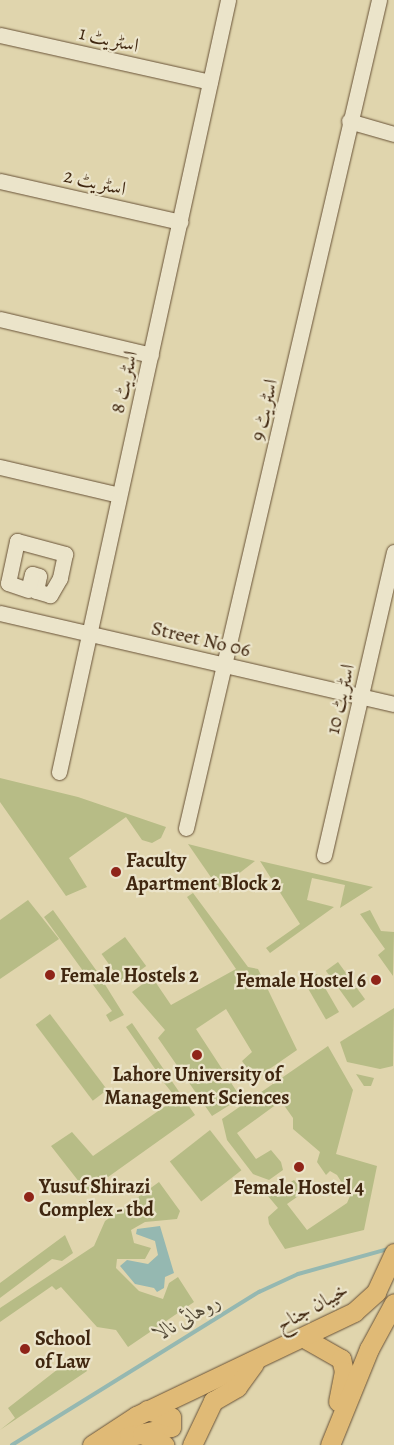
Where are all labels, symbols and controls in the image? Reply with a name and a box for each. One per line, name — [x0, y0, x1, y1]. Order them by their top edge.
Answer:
street label: اسٹریٹ 1 — [77, 21, 141, 57]
street label: اسٹریٹ 2 — [62, 163, 128, 201]
street label: اسٹریٹ 8 — [105, 348, 143, 416]
street label: اسٹریٹ 9 — [245, 377, 283, 443]
street label: Street No 06 — [149, 616, 253, 662]
street label: اسٹریٹ 10 — [320, 662, 360, 736]
place label: Faculty Apartment Block 2 — [126, 848, 281, 895]
marker: Faculty Apartment Block 2 — [110, 866, 122, 878]
place label: Female Hostels 2 — [60, 963, 199, 987]
place label: Female Hostel 6 — [236, 968, 366, 992]
marker: Female Hostels 2 — [44, 969, 56, 981]
marker: Female Hostel 6 — [370, 974, 382, 986]
marker: Lahore University of Management Sciences — [191, 1049, 203, 1061]
place label: Lahore University of Management Sciences — [104, 1063, 290, 1110]
marker: Female Hostel 4 — [293, 1161, 305, 1173]
place label: Yusuf Shirazi Complex - tbd — [39, 1174, 155, 1221]
place label: Female Hostel 4 — [234, 1175, 364, 1199]
marker: Yusuf Shirazi Complex - tbd — [23, 1191, 35, 1203]
street label: خیبان جناح — [272, 1277, 352, 1337]
water label: روہائی نالا — [149, 1288, 225, 1346]
place label: School of Law — [35, 1326, 91, 1373]
marker: School of Law — [19, 1343, 31, 1355]

